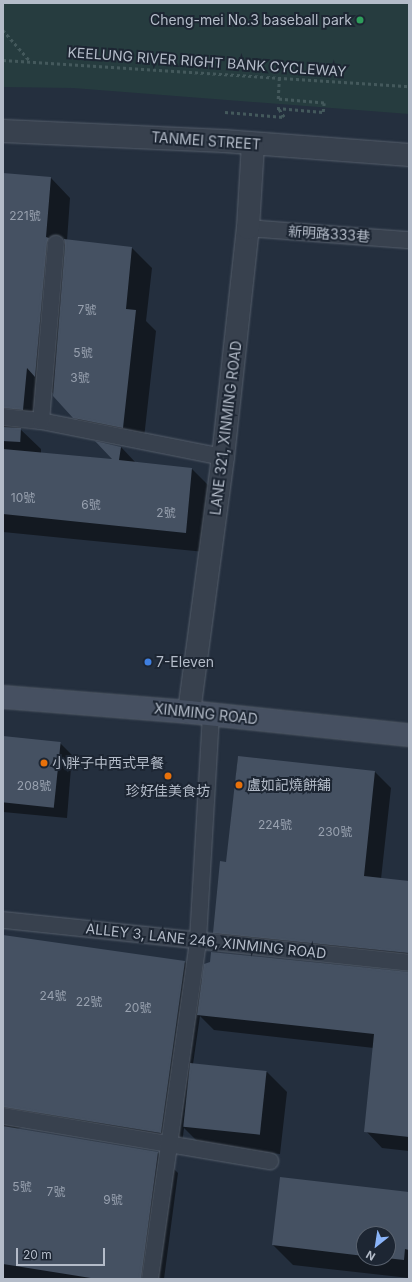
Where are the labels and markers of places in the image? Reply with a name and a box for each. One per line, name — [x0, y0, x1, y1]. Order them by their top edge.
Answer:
place label: Cheng-mei No.3 baseball park — [150, 12, 352, 28]
marker: Cheng-mei No.3 baseball park — [355, 15, 365, 25]
place label: 7-Eleven — [156, 654, 214, 670]
marker: 7-Eleven — [143, 657, 153, 667]
place label: 小胖子中西式早餐 — [52, 755, 164, 771]
marker: 小胖子中西式早餐 — [39, 758, 49, 768]
marker: 珍好佳美食坊 — [163, 771, 173, 781]
place label: 盧如記燒餅舖 — [247, 777, 331, 793]
marker: 盧如記燒餅舖 — [234, 780, 244, 790]
place label: 珍好佳美食坊 — [126, 783, 210, 799]

